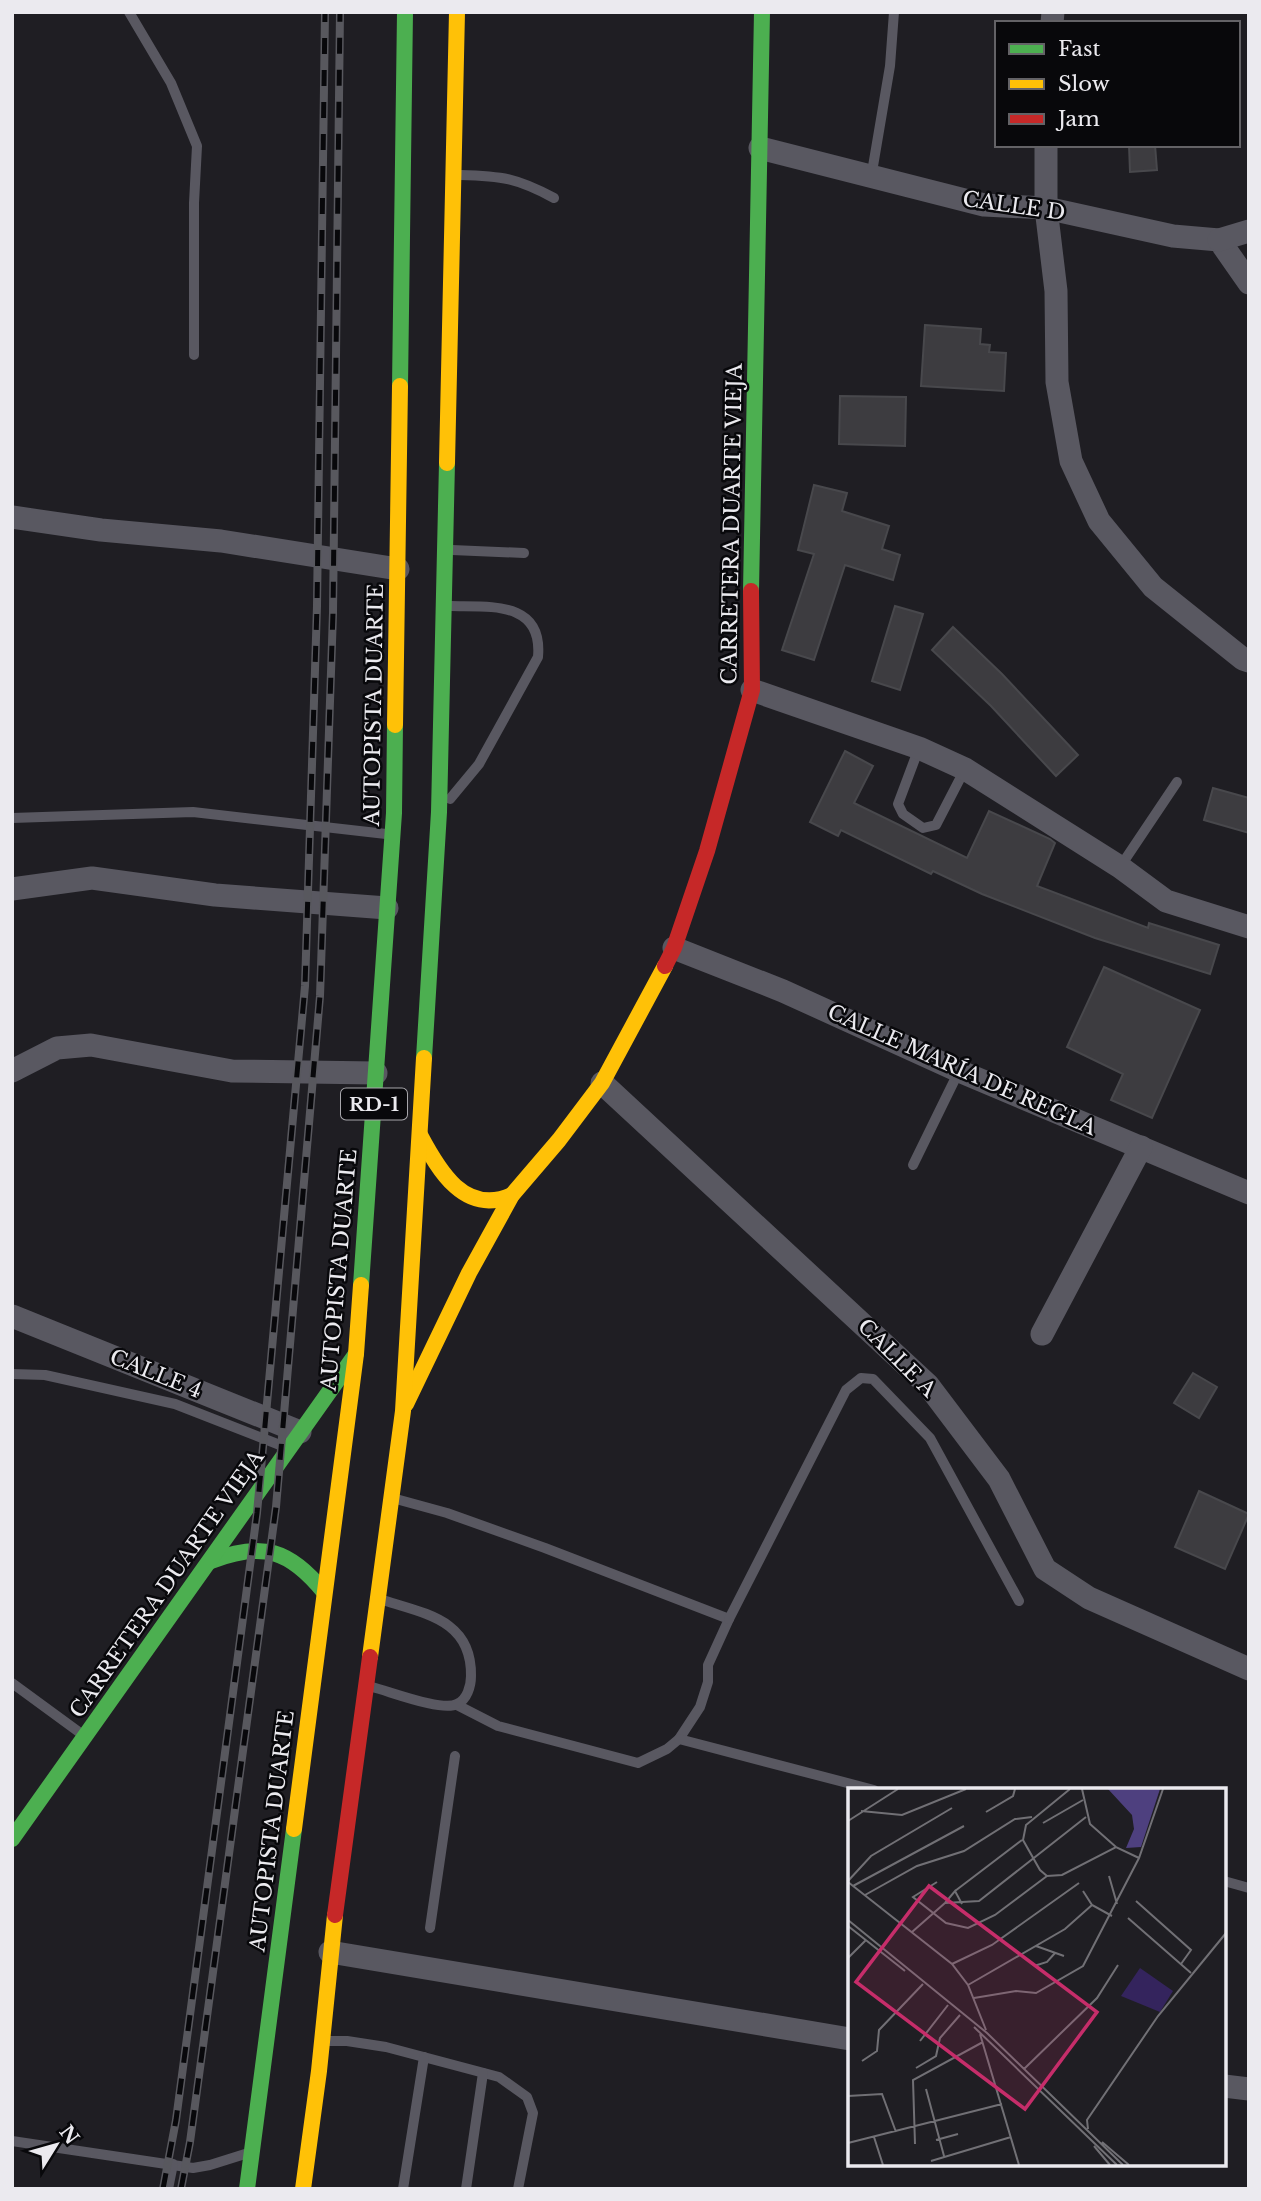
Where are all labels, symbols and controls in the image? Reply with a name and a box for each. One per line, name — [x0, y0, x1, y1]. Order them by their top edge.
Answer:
legend — [995, 21, 1240, 147]
text: Fast — [1058, 36, 1100, 62]
text: Slow — [1058, 71, 1110, 97]
text: Jam — [1055, 106, 1100, 132]
street label: CALLE D — [961, 186, 1067, 226]
street label: CARRETERA DUARTE VIEJA — [716, 362, 748, 685]
street label: AUTOPISTA DUARTE — [359, 583, 389, 828]
street label: CALLE MARÍA DE REGLA — [823, 999, 1101, 1142]
road number: RD-1 — [341, 1088, 407, 1120]
street label: AUTOPISTA DUARTE — [315, 1148, 363, 1393]
street label: CALLE A — [852, 1313, 942, 1403]
street label: CALLE 4 — [106, 1344, 206, 1404]
street label: CARRETERA DUARTE VIEJA — [64, 1444, 270, 1723]
street label: AUTOPISTA DUARTE — [244, 1709, 300, 1954]
inset map — [848, 1788, 1226, 2166]
north arrow — [21, 2110, 91, 2180]
text: N — [55, 2121, 84, 2149]

